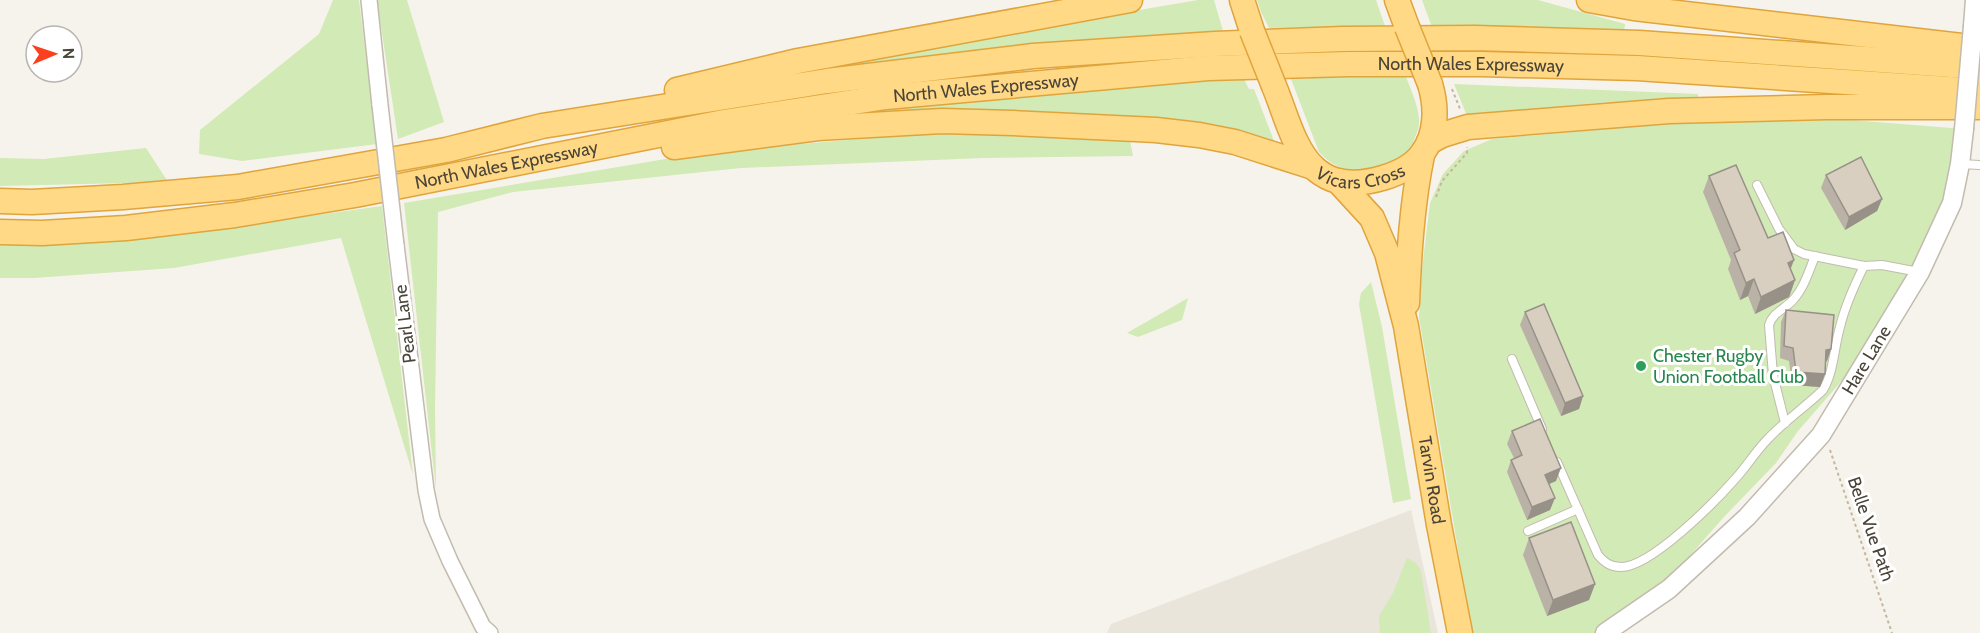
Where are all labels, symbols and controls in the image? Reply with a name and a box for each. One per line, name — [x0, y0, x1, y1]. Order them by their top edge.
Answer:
north arrow — [24, 24, 84, 84]
text: N — [59, 48, 78, 59]
street label: North Wales Expressway — [1378, 53, 1564, 77]
street label: North Wales Expressway — [892, 69, 1080, 107]
street label: North Wales Expressway — [413, 136, 600, 194]
street label: Vicars Cross — [1312, 159, 1409, 194]
street label: Pearl Lane — [389, 284, 421, 364]
street label: Hare Lane — [1837, 321, 1896, 399]
place label: Chester Rugby Union Football Club — [1653, 345, 1804, 388]
marker: Chester Rugby Union Football Club — [1634, 359, 1648, 373]
street label: Tarvin Road — [1413, 435, 1450, 526]
street label: Belle Vue Path — [1843, 474, 1899, 584]

